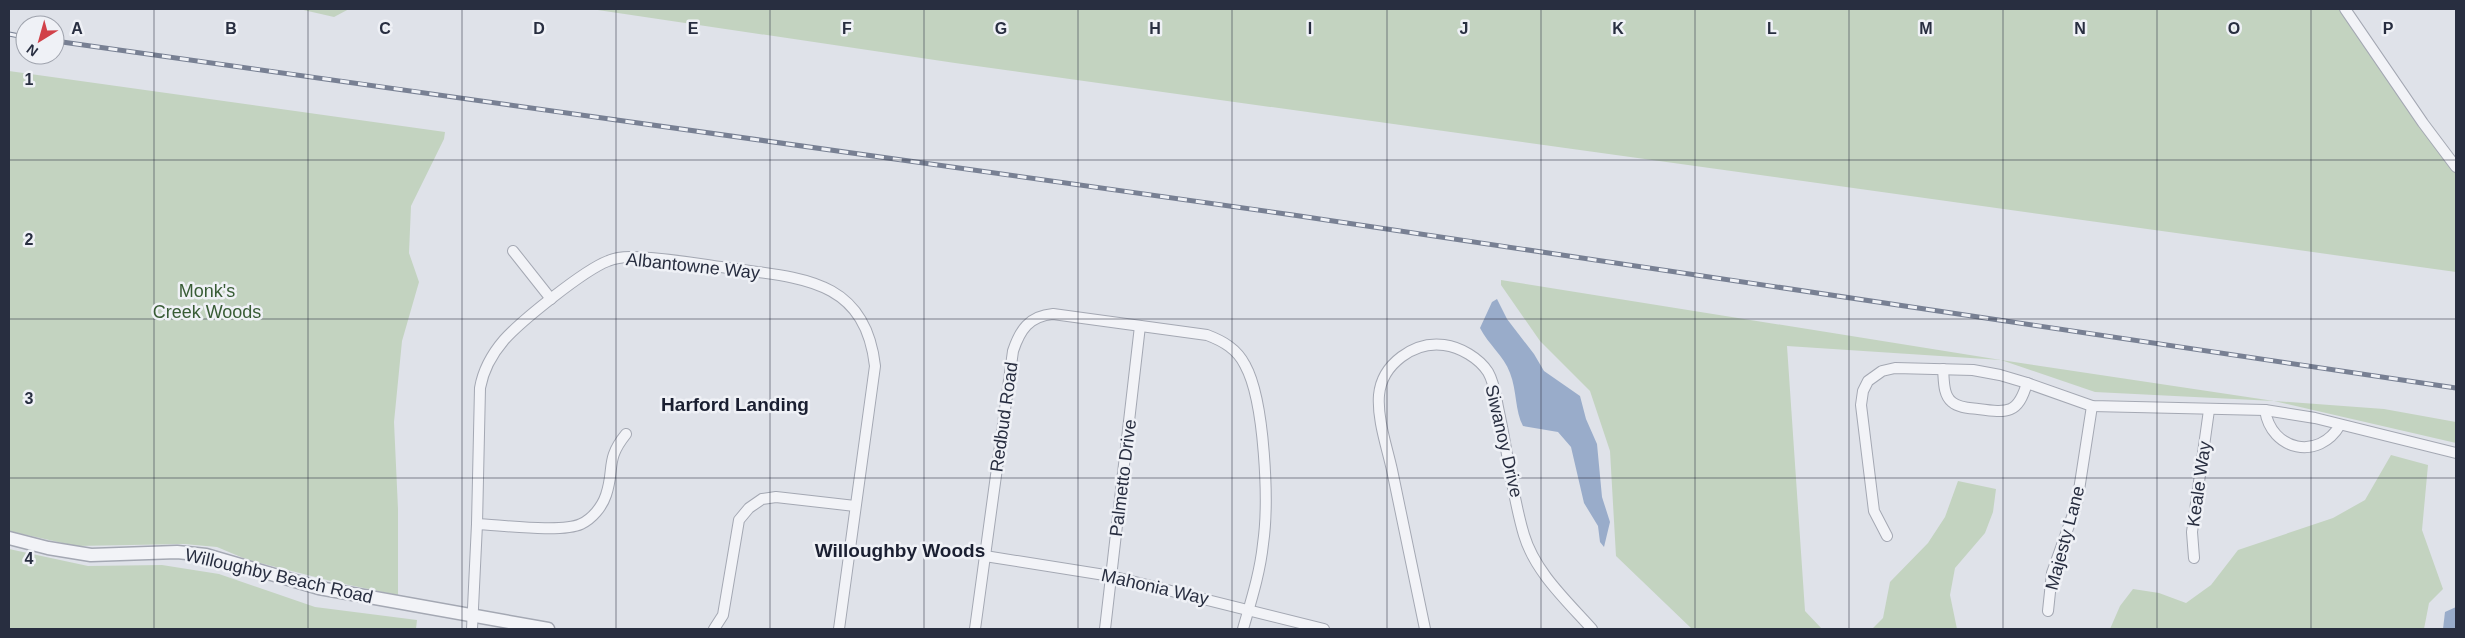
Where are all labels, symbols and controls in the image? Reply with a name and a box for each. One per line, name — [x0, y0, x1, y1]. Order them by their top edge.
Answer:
north arrow — [15, 15, 65, 65]
text: A — [71, 20, 83, 37]
text: B — [225, 20, 237, 37]
text: C — [379, 20, 391, 37]
text: D — [533, 20, 545, 37]
text: E — [688, 20, 699, 37]
text: F — [842, 20, 852, 37]
text: G — [995, 20, 1007, 37]
text: H — [1149, 20, 1161, 37]
text: I — [1308, 20, 1312, 37]
text: J — [1460, 20, 1468, 37]
text: K — [1612, 20, 1624, 37]
text: L — [1767, 20, 1777, 37]
text: M — [1919, 20, 1933, 37]
text: N — [2074, 20, 2086, 37]
text: O — [2228, 20, 2240, 37]
text: P — [2383, 20, 2394, 37]
text: N — [23, 41, 41, 60]
text: 1 — [25, 71, 34, 88]
text: 2 — [25, 231, 34, 248]
street label: Albantowne Way — [625, 249, 761, 283]
park label: Monk's Creek Woods — [153, 281, 261, 322]
street label: Redbud Road — [986, 361, 1022, 473]
street label: Siwanoy Drive — [1481, 383, 1527, 499]
text: 3 — [25, 390, 34, 407]
district label: Harford Landing — [661, 394, 809, 415]
street label: Palmetto Drive — [1106, 418, 1140, 538]
street label: Keale Way — [2183, 440, 2215, 528]
street label: Majesty Lane — [2041, 484, 2089, 592]
district label: Willoughby Woods — [815, 540, 985, 561]
street label: Willoughby Beach Road — [183, 545, 375, 607]
text: 4 — [25, 550, 34, 567]
street label: Mahonia Way — [1099, 565, 1211, 609]

